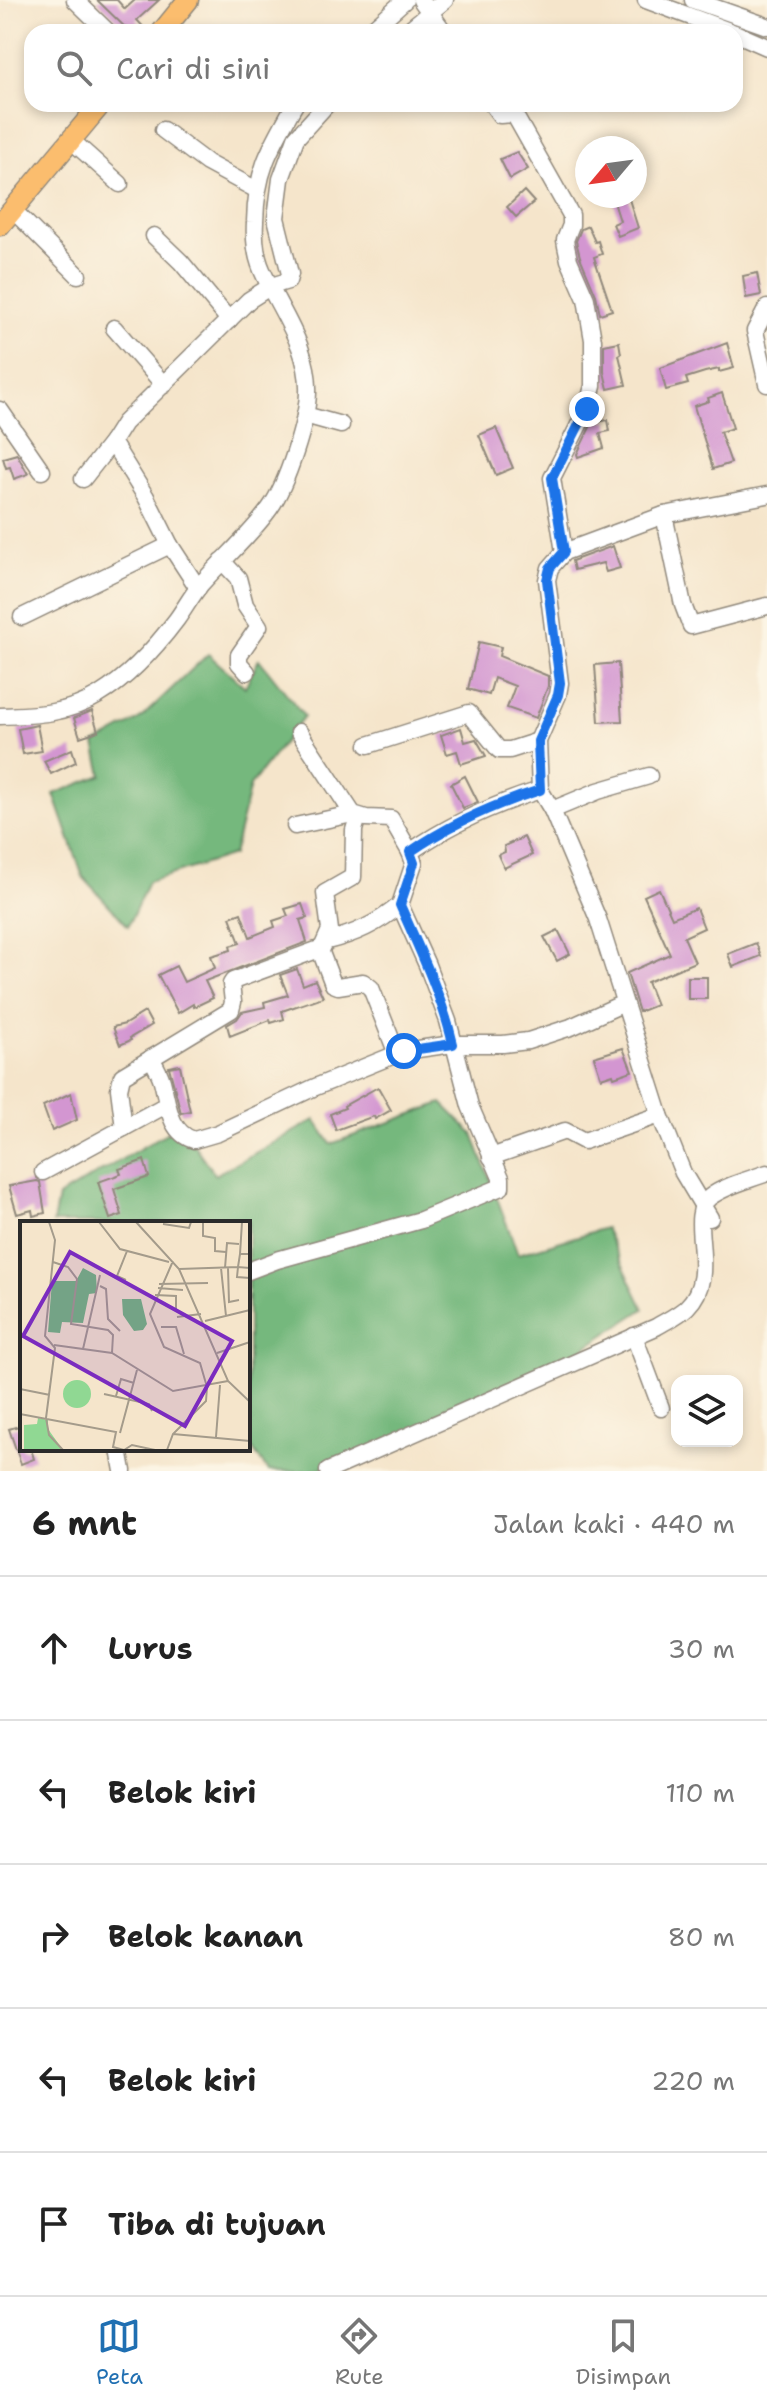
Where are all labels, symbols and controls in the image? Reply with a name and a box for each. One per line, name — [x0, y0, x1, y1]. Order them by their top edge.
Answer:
search box — [24, 24, 743, 112]
icon: search — [52, 46, 96, 90]
text: Cari di sini — [116, 48, 271, 89]
north arrow — [575, 136, 647, 208]
route end — [569, 391, 605, 427]
route start — [386, 1033, 422, 1069]
inset map — [20, 1221, 250, 1451]
map controls — [671, 1375, 743, 1447]
button: layers — [671, 1375, 743, 1447]
text: 6 mnt — [32, 1500, 137, 1546]
text: Jalan kaki · 440 m — [493, 1506, 735, 1541]
icon: ahead — [32, 1626, 76, 1670]
text: Lurus — [108, 1628, 193, 1669]
text: 30 m — [668, 1631, 735, 1666]
icon: left — [32, 1770, 76, 1814]
text: Belok kiri — [108, 1772, 256, 1813]
text: 110 m — [665, 1775, 735, 1810]
icon: right — [32, 1914, 76, 1958]
text: Belok kanan — [108, 1916, 303, 1957]
text: 80 m — [668, 1919, 735, 1954]
icon: left — [32, 2058, 76, 2102]
text: Belok kiri — [108, 2060, 256, 2101]
text: 220 m — [651, 2063, 735, 2098]
icon: arrive — [32, 2202, 76, 2246]
text: Tiba di tujuan — [108, 2204, 326, 2245]
tab: Peta — [96, 2314, 143, 2391]
tab: Rute — [335, 2314, 384, 2391]
tab: Disimpan — [576, 2314, 671, 2391]

